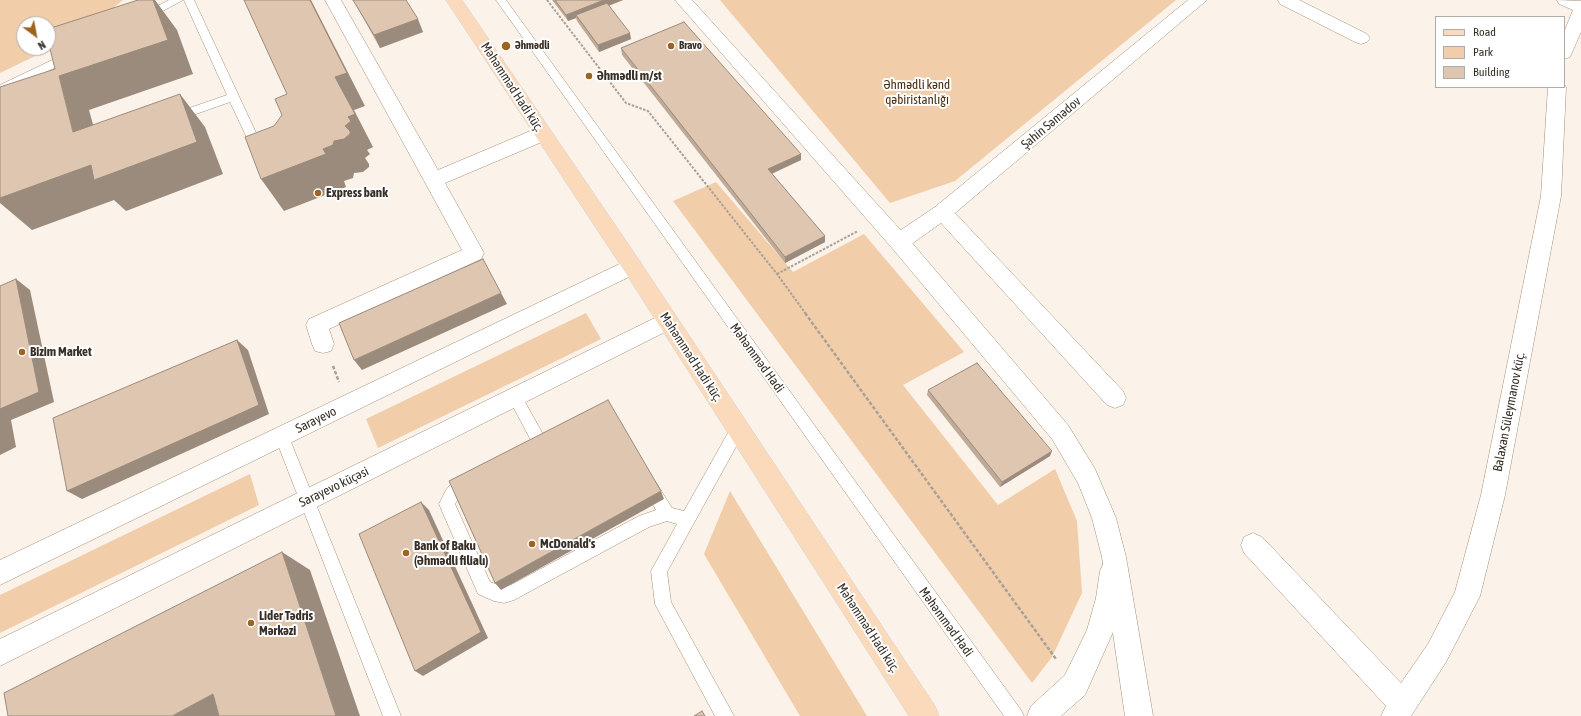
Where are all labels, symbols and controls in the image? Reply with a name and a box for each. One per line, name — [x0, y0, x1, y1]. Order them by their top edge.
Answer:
north arrow — [16, 16, 56, 56]
legend — [1435, 16, 1565, 88]
text: Road — [1473, 25, 1496, 39]
text: N — [36, 39, 48, 52]
place label: Əhmədli — [515, 39, 550, 53]
place label: Bravo — [679, 39, 702, 53]
street label: Məhəmməd Hadi küç. — [477, 40, 547, 134]
marker: Əhmədli — [500, 40, 512, 52]
marker: Bravo — [666, 41, 676, 51]
text: Park — [1473, 45, 1493, 59]
text: Building — [1473, 65, 1510, 79]
place label: Əhmədli m/st — [597, 68, 662, 84]
marker: Əhmədli m/st — [584, 71, 594, 81]
park label: Əhmədli kənd qəbiristanlığı — [884, 77, 950, 108]
street label: Şahin Səmədov — [1018, 94, 1084, 152]
place label: Express bank — [326, 185, 388, 201]
marker: Express bank — [313, 188, 323, 198]
street label: Məhəmməd Hadi küç. — [656, 310, 726, 404]
street label: Məhəmməd Hadi — [727, 320, 787, 396]
place label: Bizim Market — [30, 344, 92, 360]
marker: Bizim Market — [17, 347, 27, 357]
street label: Balaxan Süleymanov küç. — [1490, 351, 1528, 473]
street label: Sarayevo — [293, 403, 339, 437]
street label: Sarayevo küçəsi — [297, 463, 371, 511]
place label: McDonald's — [540, 536, 595, 552]
place label: Bank of Baku (Əhmədli filialı) — [414, 538, 488, 569]
marker: McDonald's — [527, 539, 537, 549]
marker: Bank of Baku (Əhmədli filialı) — [401, 548, 411, 558]
street label: Məhəmməd Hadi küç. — [833, 581, 903, 675]
street label: Məhəmməd Hadi — [916, 584, 976, 660]
place label: Lider Tədris Mərkəzi — [259, 608, 313, 639]
marker: Lider Tədris Mərkəzi — [246, 618, 256, 628]

